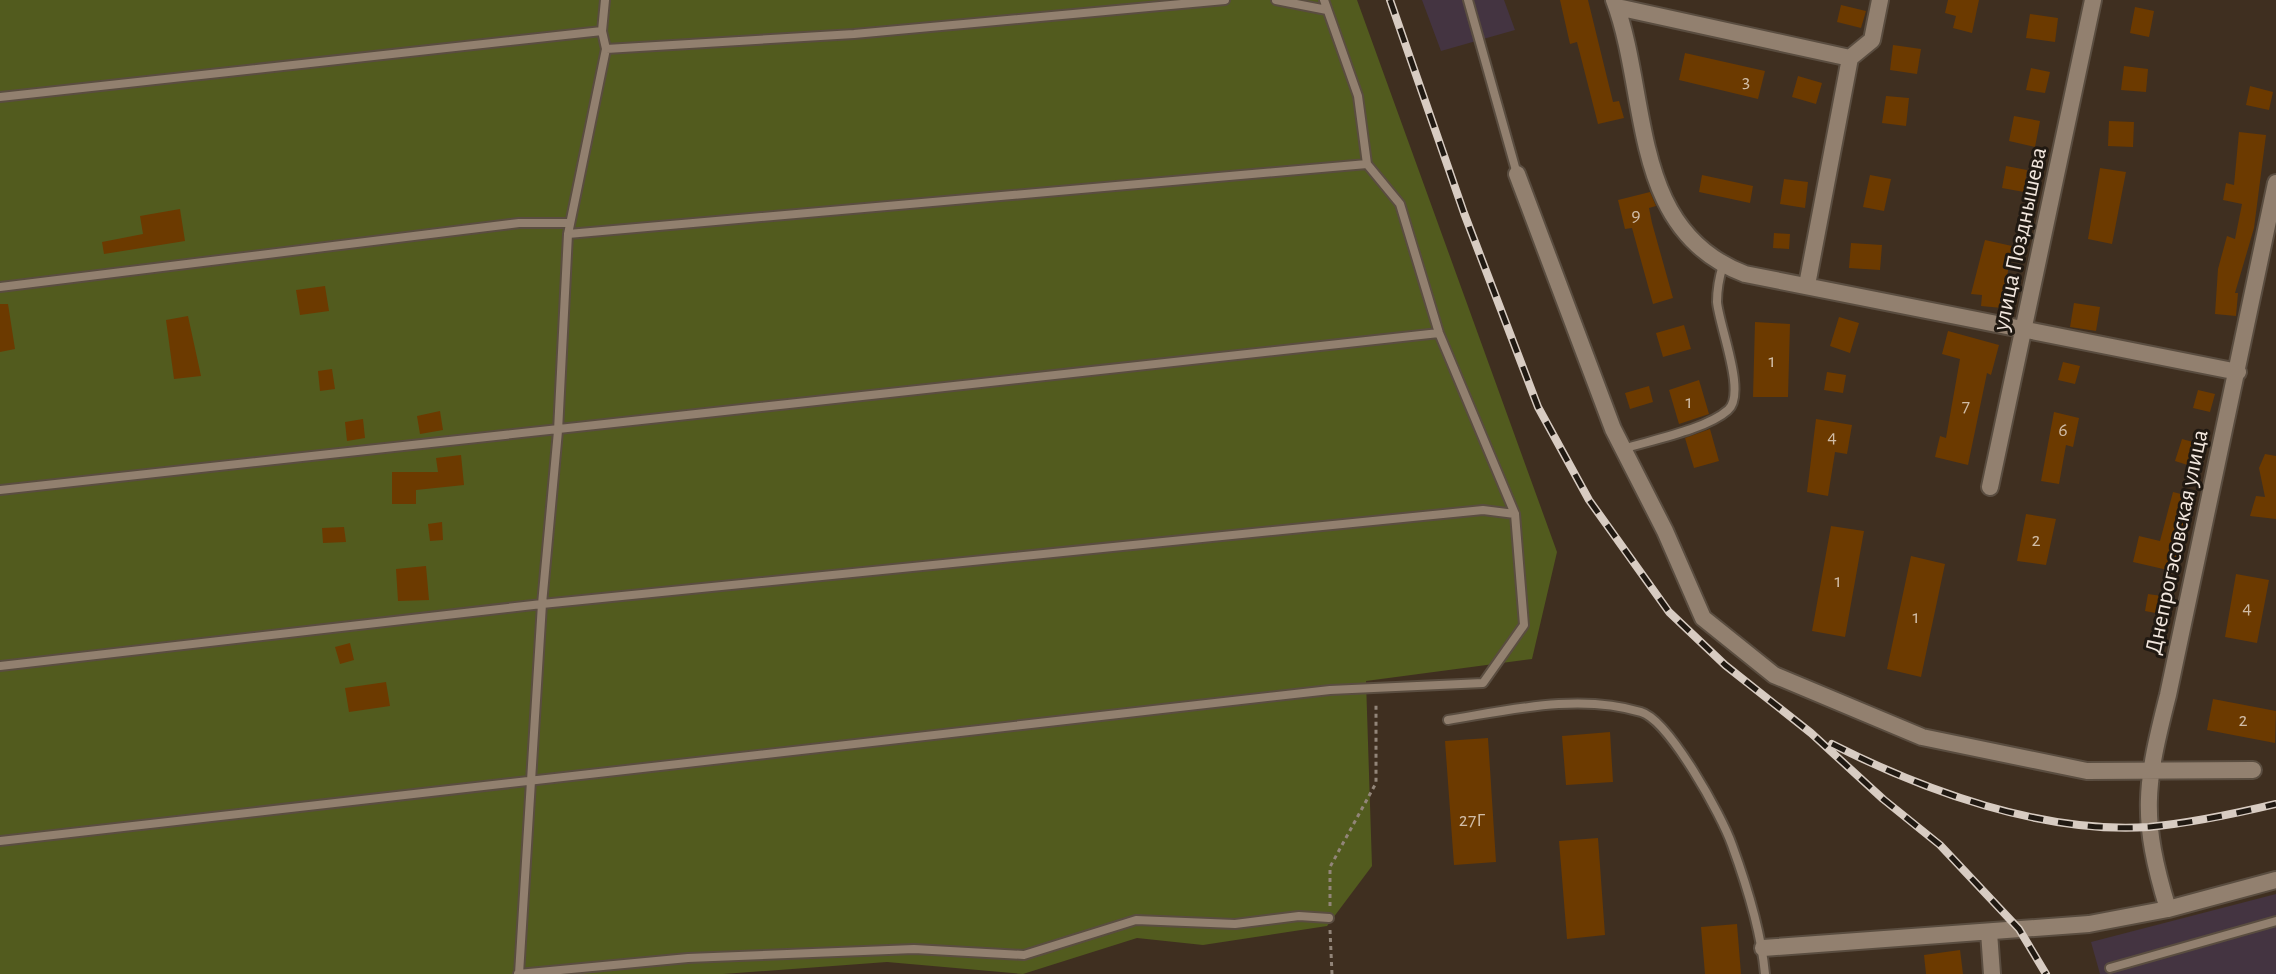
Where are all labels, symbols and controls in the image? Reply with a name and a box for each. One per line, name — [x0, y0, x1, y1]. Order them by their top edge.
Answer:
house number: 3 — [1742, 71, 1750, 91]
street label: улица Позднышева — [1989, 145, 2051, 334]
house number: 9 — [1631, 205, 1641, 225]
house number: 1 — [1769, 351, 1775, 371]
house number: 1 — [1686, 392, 1692, 412]
house number: 7 — [1962, 396, 1970, 416]
house number: 6 — [2058, 420, 2068, 440]
house number: 4 — [1827, 427, 1837, 447]
street label: Днепрогэсовская улица — [2141, 427, 2213, 657]
house number: 2 — [2031, 530, 2041, 550]
house number: 1 — [1835, 571, 1841, 591]
house number: 4 — [2242, 598, 2252, 618]
house number: 1 — [1913, 607, 1919, 627]
house number: 2 — [2238, 710, 2248, 730]
house number: 27Г — [1459, 810, 1485, 830]

